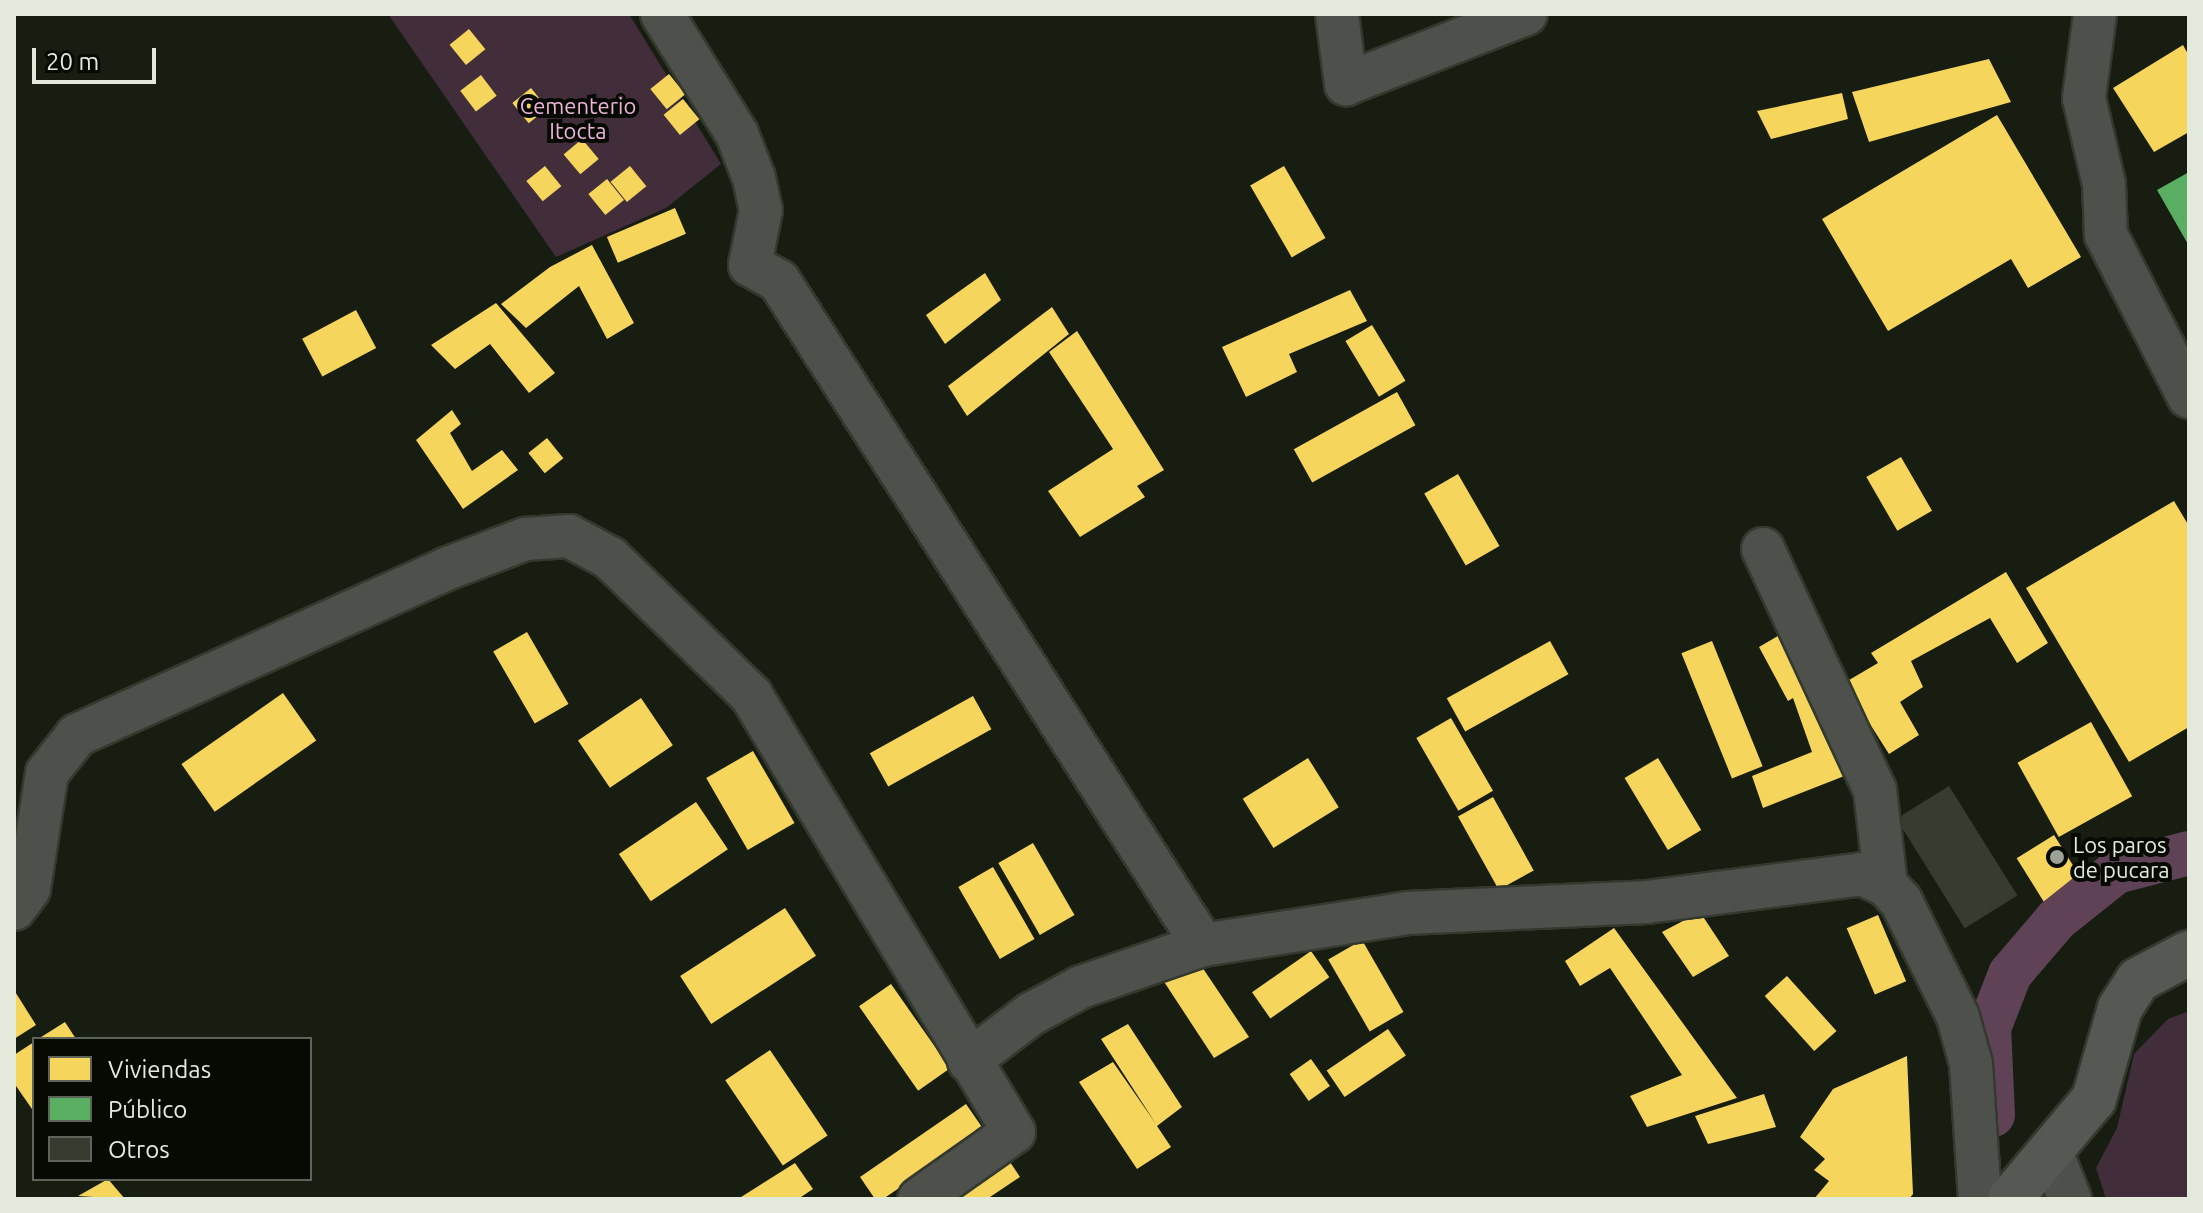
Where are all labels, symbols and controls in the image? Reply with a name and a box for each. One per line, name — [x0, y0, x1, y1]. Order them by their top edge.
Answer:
scale bar — [36, 32, 160, 82]
text: 20 m — [46, 48, 99, 75]
park label: Cementerio Itocta — [520, 92, 636, 144]
place label: Los paros de pucara — [2073, 831, 2170, 882]
marker: Los paros de pucara — [2048, 848, 2066, 866]
legend — [32, 1037, 312, 1181]
text: Viviendas — [108, 1056, 211, 1083]
text: Público — [108, 1096, 187, 1123]
text: Otros — [108, 1136, 170, 1163]

